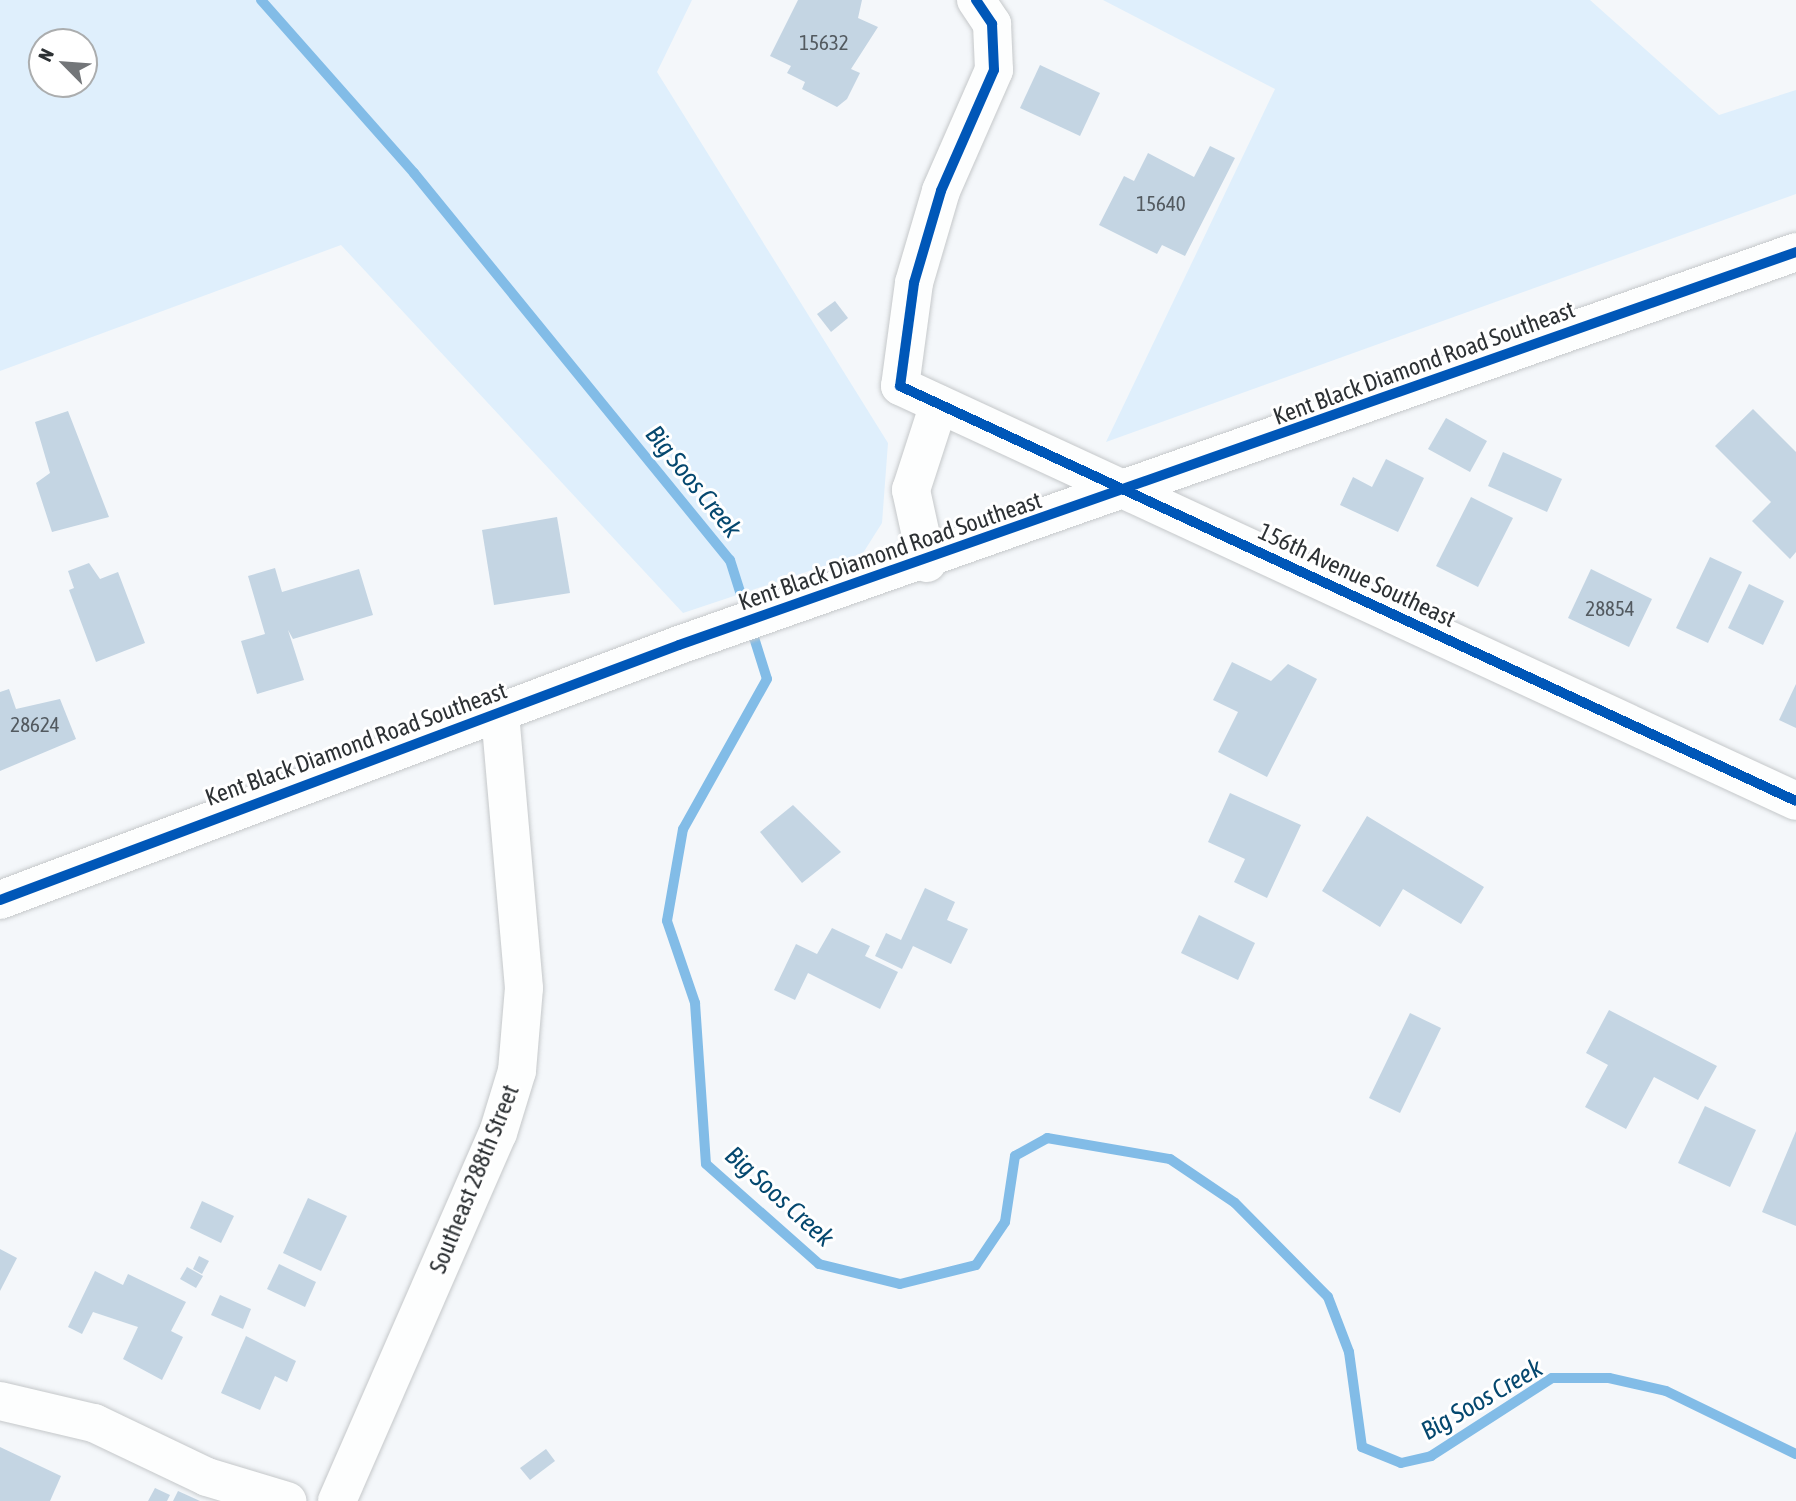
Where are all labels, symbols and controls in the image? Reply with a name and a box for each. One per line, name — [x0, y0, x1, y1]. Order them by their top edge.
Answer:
north arrow — [28, 28, 98, 98]
house number: 15632 — [799, 29, 849, 55]
text: N — [33, 45, 58, 65]
house number: 15640 — [1136, 190, 1186, 216]
street label: Kent Black Diamond Road Southeast — [1269, 295, 1579, 431]
water label: Big Soos Creek — [638, 420, 748, 544]
street label: Kent Black Diamond Road Southeast — [735, 486, 1045, 616]
street label: 156th Avenue Southeast — [1254, 517, 1460, 633]
house number: 28854 — [1585, 595, 1635, 621]
street label: Kent Black Diamond Road Southeast — [201, 676, 511, 812]
house number: 28624 — [10, 711, 60, 737]
street label: Southeast 288th Street — [423, 1081, 525, 1277]
water label: Big Soos Creek — [718, 1140, 840, 1254]
water label: Big Soos Creek — [1416, 1353, 1548, 1447]

